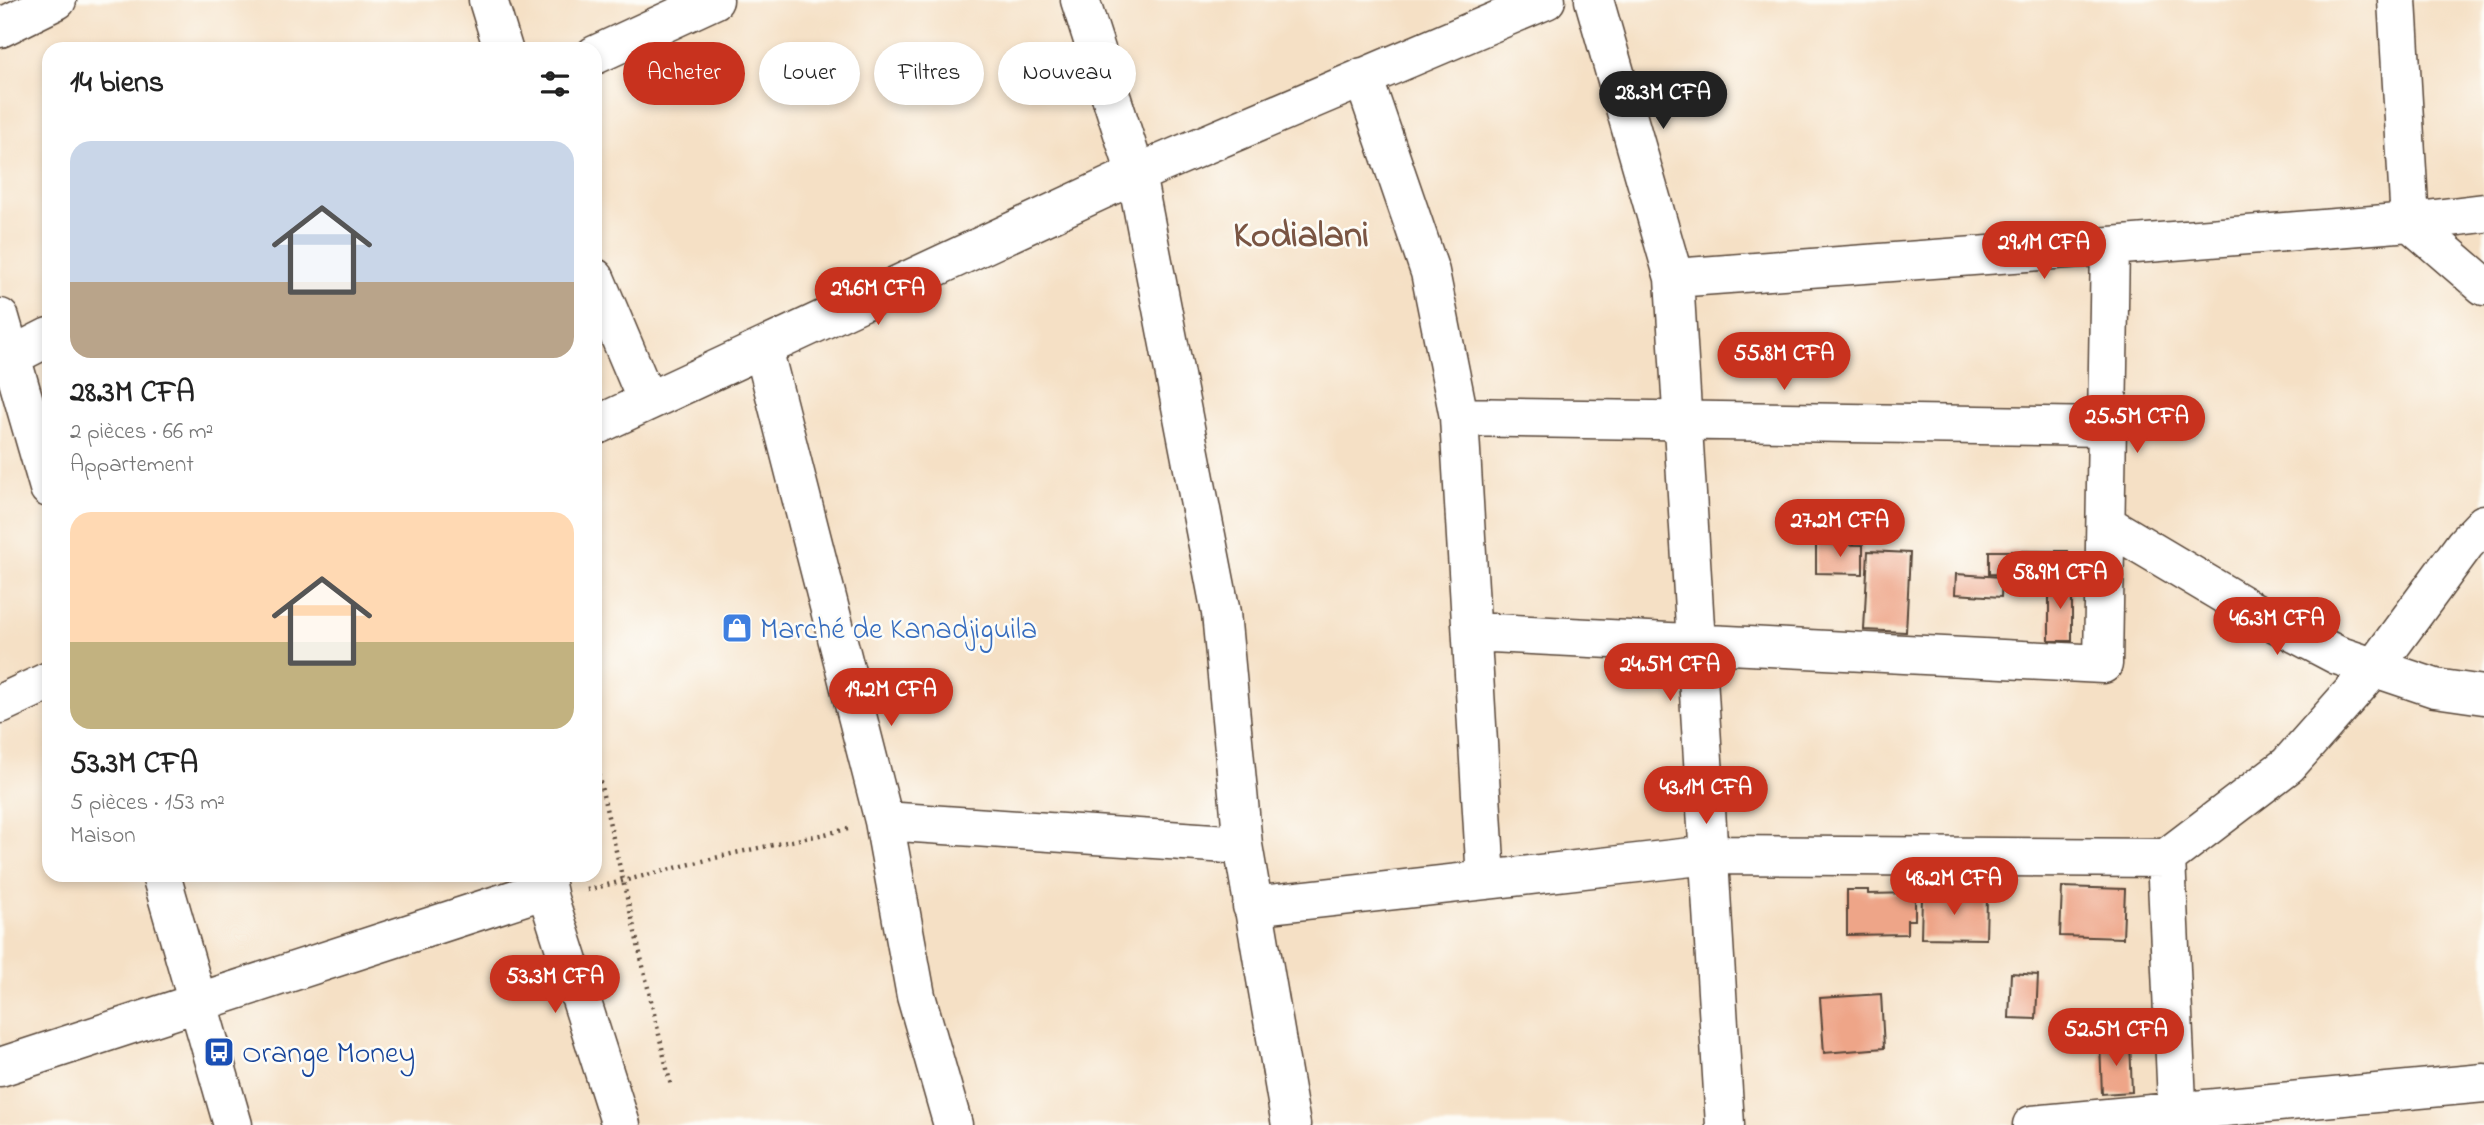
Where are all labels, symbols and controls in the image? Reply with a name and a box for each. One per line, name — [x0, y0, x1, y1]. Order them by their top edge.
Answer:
chip: Acheter — [623, 42, 745, 105]
chip: Louer — [759, 42, 860, 105]
chip: Filtres — [874, 42, 984, 105]
chip: Nouveau — [998, 42, 1136, 105]
text: 14 biens — [70, 62, 164, 106]
icon: filters — [536, 65, 574, 103]
pin: 28.3M CFA — [1583, 72, 1743, 131]
text: 28.3M CFA — [1615, 77, 1711, 110]
icon: home — [259, 187, 385, 313]
district label: Kodialani — [1233, 210, 1369, 264]
pin: 29.1M CFA — [1964, 222, 2124, 281]
text: 29.1M CFA — [1998, 227, 2090, 260]
pin: 29.6M CFA — [798, 268, 958, 327]
text: 29.6M CFA — [831, 273, 925, 306]
pin: 55.8M CFA — [1704, 332, 1864, 392]
text: 55.8M CFA — [1733, 338, 1835, 371]
text: 28.3M CFA — [70, 372, 195, 416]
pin: 25.5M CFA — [2057, 396, 2217, 455]
text: 25.5M CFA — [2085, 401, 2189, 434]
text: 2 pièces · 66 m² — [70, 416, 213, 449]
text: Appartement — [70, 449, 194, 482]
pin: 27.2M CFA — [1760, 500, 1920, 559]
text: 27.2M CFA — [1791, 505, 1889, 538]
pin: 58.9M CFA — [1980, 552, 2140, 611]
text: 58.9M CFA — [2013, 557, 2107, 590]
icon: home — [259, 558, 385, 684]
pin: 46.3M CFA — [2197, 598, 2357, 657]
text: 46.3M CFA — [2229, 603, 2325, 636]
place label: Marché de Kanadjiguila — [760, 609, 1037, 653]
shop icon: Marché de Kanadjiguila — [720, 611, 754, 645]
pin: 24.5M CFA — [1590, 644, 1750, 703]
text: 24.5M CFA — [1620, 649, 1720, 682]
pin: 19.2M CFA — [811, 668, 971, 728]
text: 19.2M CFA — [845, 674, 937, 707]
text: 53.3M CFA — [70, 743, 198, 787]
pin: 43.1M CFA — [1626, 766, 1786, 826]
text: 43.1M CFA — [1660, 772, 1752, 805]
text: 5 pièces · 153 m² — [70, 787, 225, 820]
text: Maison — [70, 820, 136, 853]
pin: 48.2M CFA — [1874, 858, 2034, 917]
text: 48.2M CFA — [1906, 863, 2002, 896]
pin: 53.3M CFA — [475, 956, 635, 1015]
text: 53.3M CFA — [506, 961, 604, 994]
pin: 52.5M CFA — [2036, 1009, 2196, 1068]
text: 52.5M CFA — [2064, 1014, 2168, 1047]
place label: Orange Money — [242, 1033, 415, 1077]
bus stop icon: Orange Money — [202, 1035, 236, 1069]

